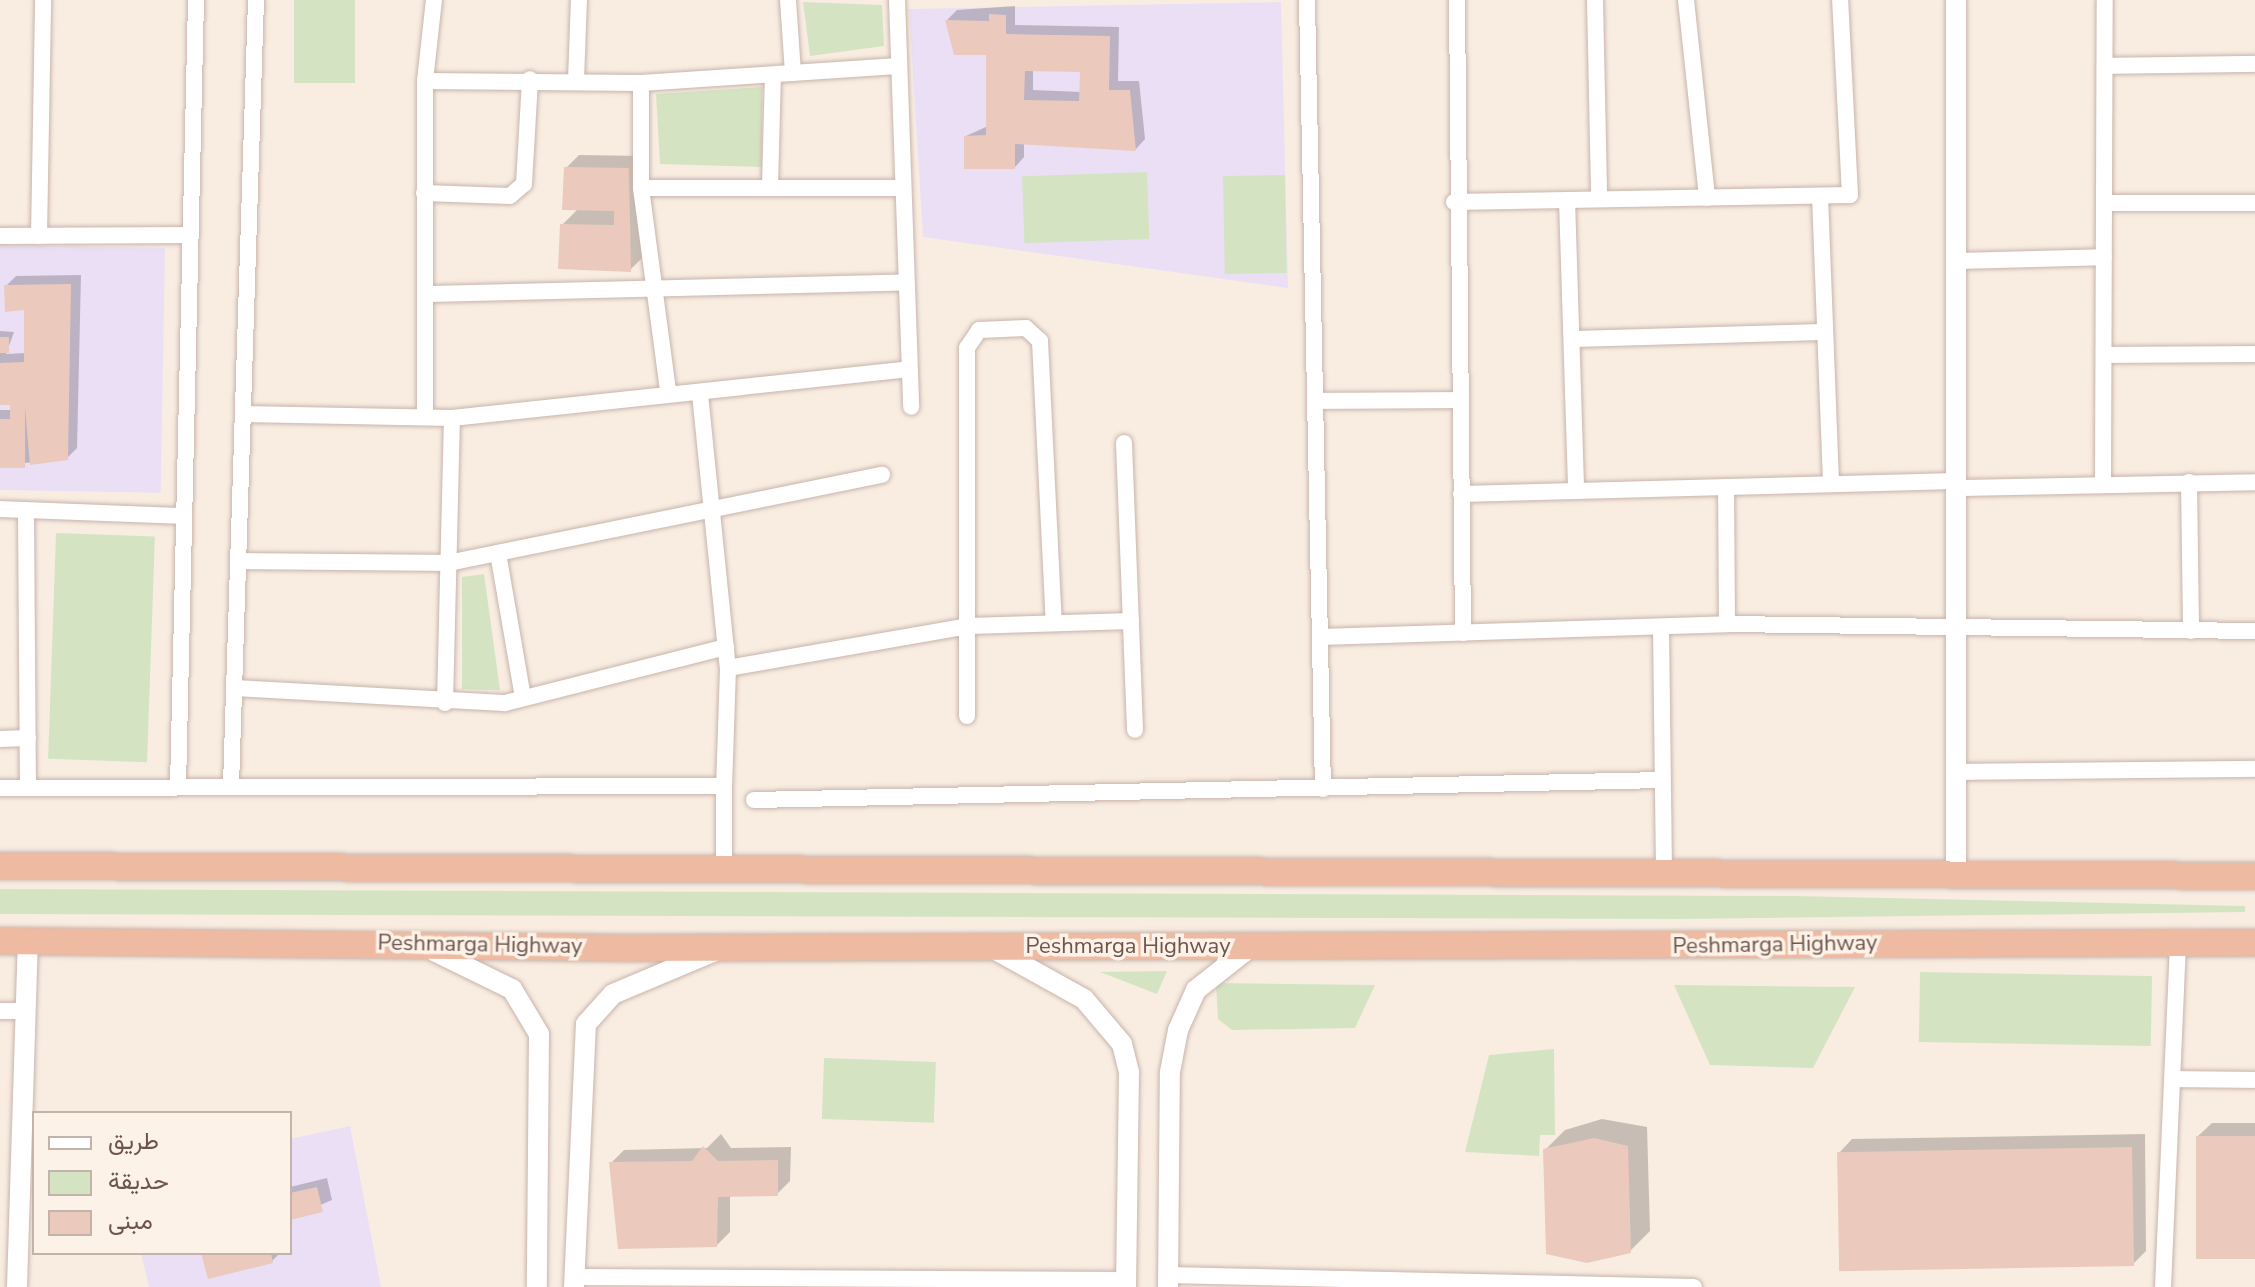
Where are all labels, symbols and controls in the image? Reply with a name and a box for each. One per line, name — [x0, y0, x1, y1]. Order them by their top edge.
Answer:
street label: Peshmarga Highway — [377, 930, 583, 960]
street label: Peshmarga Highway — [1672, 930, 1878, 960]
street label: Peshmarga Highway — [1026, 934, 1230, 960]
legend — [32, 1111, 292, 1255]
text: طريق — [108, 1125, 159, 1157]
text: حديقة — [108, 1165, 169, 1197]
text: مبنى — [108, 1205, 153, 1237]

